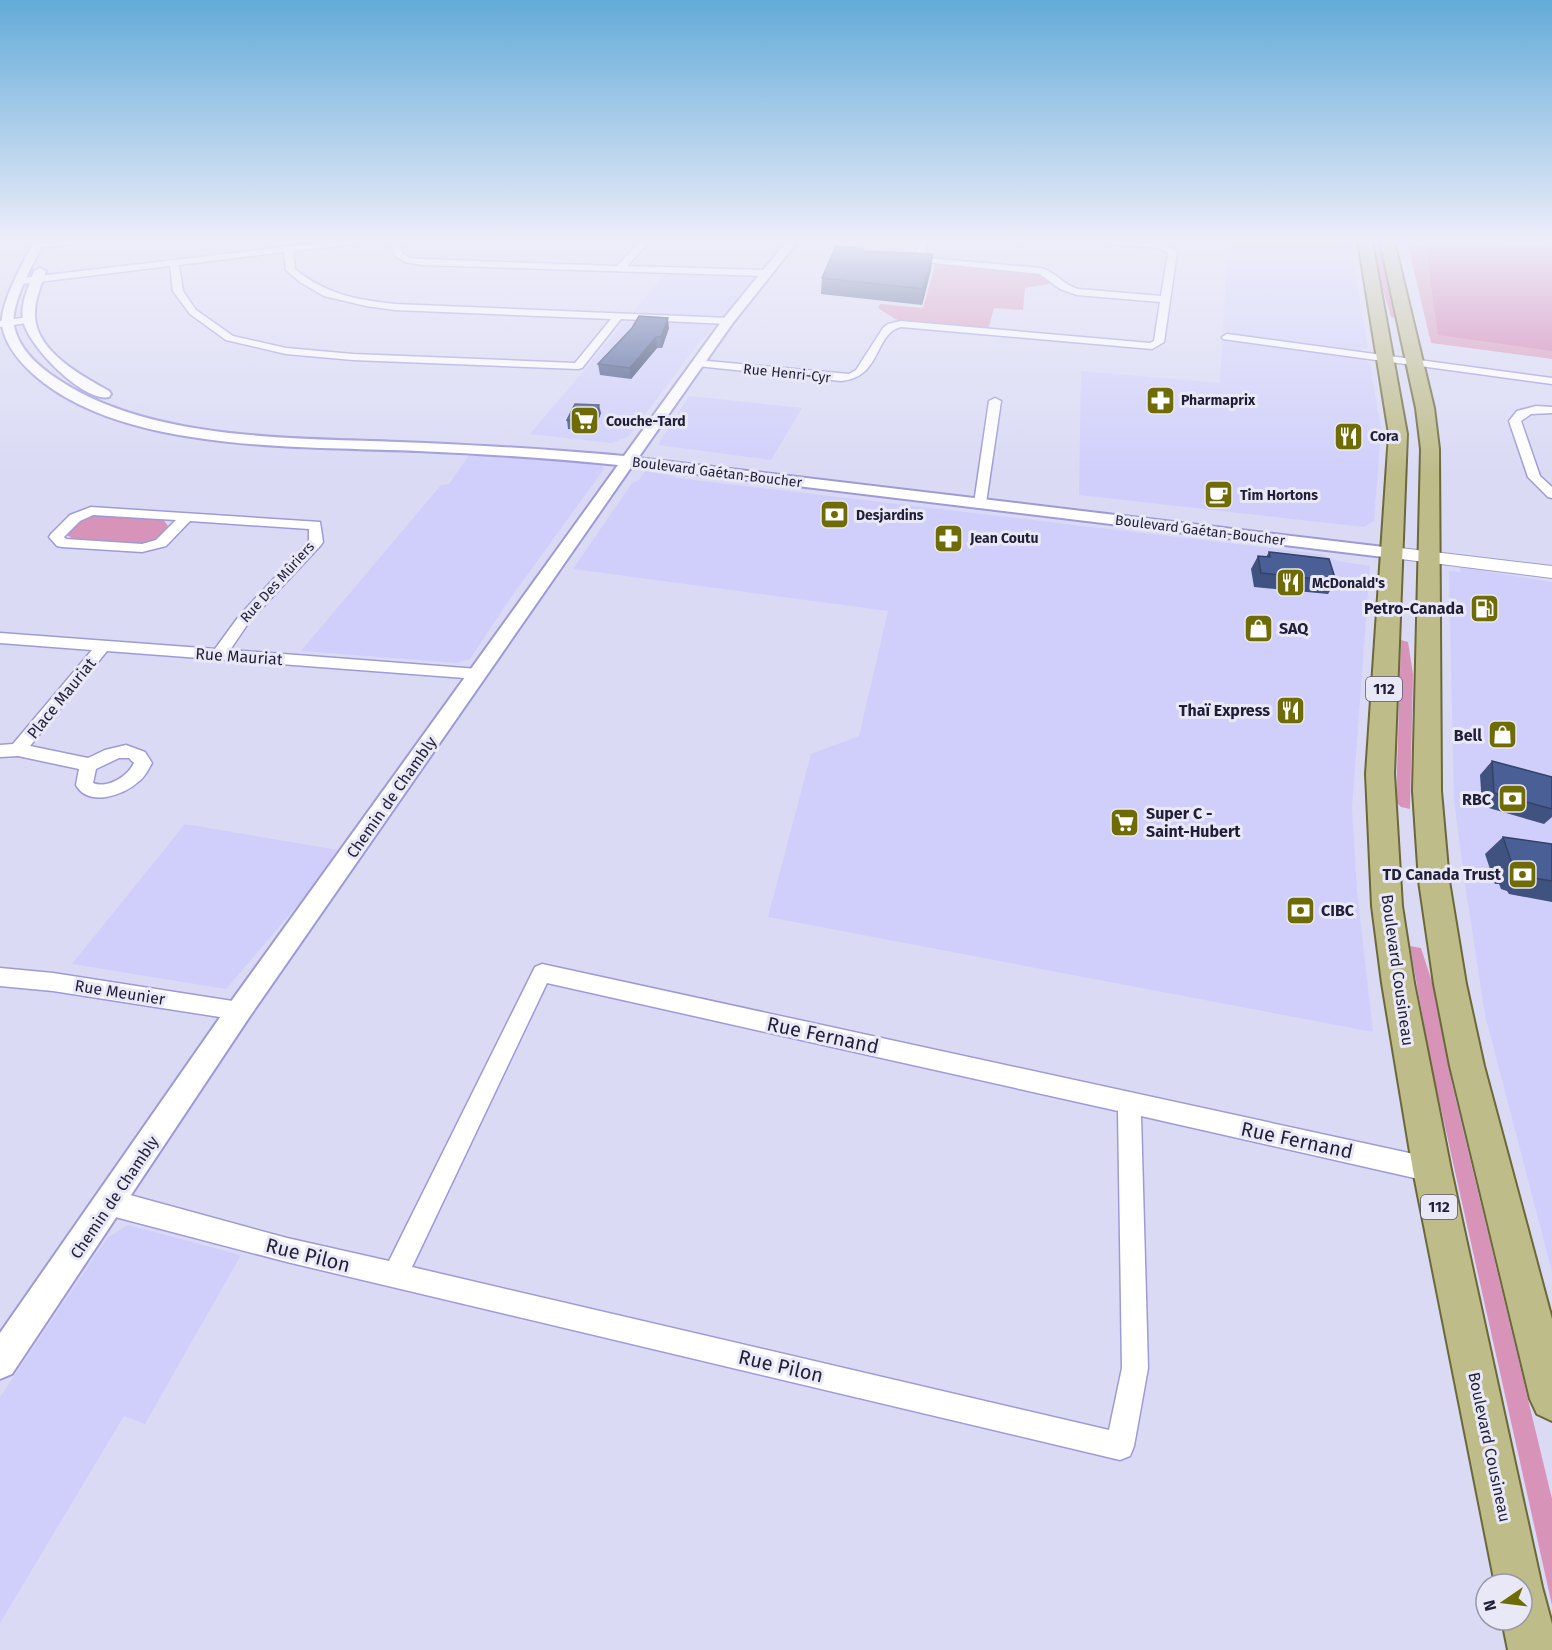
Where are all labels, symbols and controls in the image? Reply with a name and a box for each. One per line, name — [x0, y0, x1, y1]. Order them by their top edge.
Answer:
street label: Rue Henri-Cyr — [742, 360, 832, 387]
pharmacy icon: Pharmaprix — [1144, 384, 1176, 416]
place label: Pharmaprix — [1181, 392, 1256, 409]
supermarket icon: Couche-Tard — [569, 405, 601, 437]
place label: Couche-Tard — [606, 413, 686, 430]
restaurant icon: Cora — [1333, 420, 1365, 452]
place label: Cora — [1370, 428, 1399, 445]
street label: Boulevard Gaétan-Boucher — [631, 454, 803, 491]
cafe icon: Tim Hortons — [1203, 479, 1235, 511]
place label: Tim Hortons — [1240, 487, 1318, 504]
bank icon: Desjardins — [819, 499, 851, 531]
place label: Desjardins — [856, 507, 924, 524]
street label: Boulevard Gaétan-Boucher — [1114, 512, 1286, 549]
pharmacy icon: Jean Coutu — [933, 522, 965, 554]
place label: Jean Coutu — [969, 530, 1038, 547]
street label: Rue Des Mûriers — [237, 538, 318, 626]
restaurant icon: McDonald's — [1275, 567, 1307, 599]
place label: McDonald's — [1312, 575, 1385, 592]
fuel station icon: Petro-Canada — [1469, 592, 1501, 624]
place label: Petro-Canada — [1364, 599, 1464, 618]
shop icon: SAQ — [1242, 612, 1274, 644]
place label: SAQ — [1279, 619, 1309, 638]
street label: Rue Mauriat — [195, 644, 284, 669]
street label: Place Mauriat — [23, 654, 100, 743]
road number: 112 — [1366, 677, 1402, 701]
restaurant icon: Thaï Express — [1275, 694, 1307, 726]
place label: Thaï Express — [1179, 701, 1270, 720]
shop icon: Bell — [1487, 719, 1519, 751]
place label: Bell — [1454, 726, 1482, 745]
street label: Chemin de Chambly — [342, 733, 440, 862]
bank icon: RBC — [1496, 783, 1528, 815]
place label: RBC — [1462, 790, 1492, 809]
place label: Super C - Saint-Hubert — [1146, 804, 1241, 841]
supermarket icon: Super C - Saint-Hubert — [1109, 806, 1141, 838]
bank icon: TD Canada Trust — [1506, 858, 1538, 890]
place label: TD Canada Trust — [1383, 865, 1502, 884]
street label: Boulevard Cousineau — [1377, 893, 1418, 1047]
bank icon: CIBC — [1284, 894, 1316, 926]
place label: CIBC — [1321, 901, 1355, 920]
street label: Rue Meunier — [73, 976, 167, 1009]
street label: Rue Fernand — [765, 1011, 881, 1059]
street label: Rue Fernand — [1239, 1116, 1355, 1164]
street label: Chemin de Chambly — [66, 1132, 163, 1262]
road number: 112 — [1421, 1195, 1457, 1219]
street label: Rue Pilon — [263, 1233, 353, 1277]
street label: Rue Pilon — [736, 1345, 826, 1387]
street label: Boulevard Cousineau — [1464, 1370, 1515, 1524]
north arrow — [1474, 1572, 1534, 1632]
text: N — [1479, 1598, 1500, 1613]

